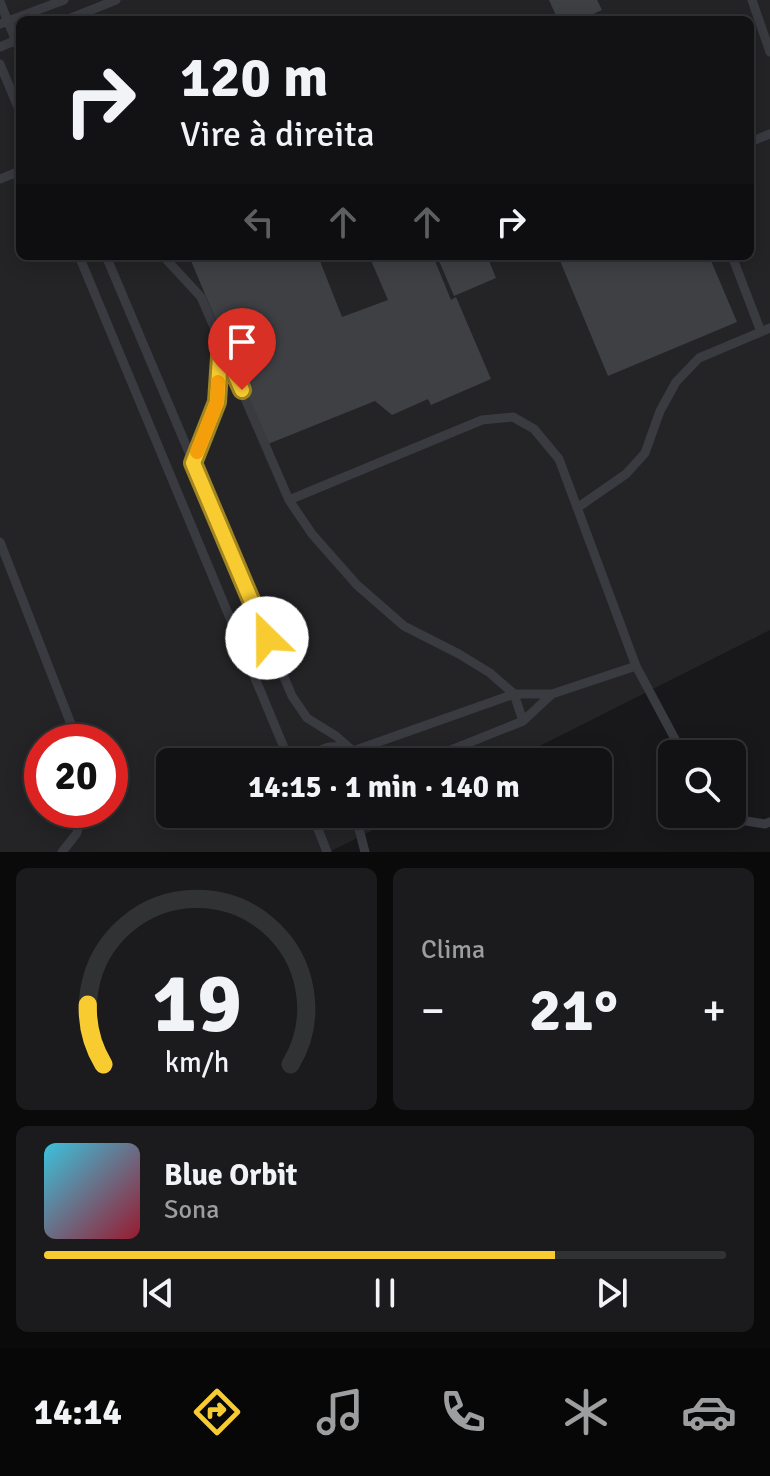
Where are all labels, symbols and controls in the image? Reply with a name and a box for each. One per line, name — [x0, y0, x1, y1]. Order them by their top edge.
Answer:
text: 120 m — [180, 43, 328, 112]
icon: right — [48, 48, 152, 152]
text: Vire à direita — [180, 112, 375, 157]
icon: left — [237, 200, 281, 244]
icon: ahead — [321, 200, 365, 244]
icon: ahead — [405, 200, 449, 244]
icon: right — [489, 200, 533, 244]
pin — [208, 308, 276, 390]
icon: arrive — [220, 320, 264, 364]
position arrow — [225, 596, 309, 680]
speed limit sign: 20 — [24, 724, 128, 828]
map controls — [658, 740, 746, 828]
button: search — [658, 740, 746, 828]
text: 14:15 · 1 min · 140 m — [248, 769, 520, 806]
text: Clima — [421, 934, 485, 966]
text: 19 — [152, 953, 241, 1055]
text: 21° — [529, 974, 618, 1048]
text: − — [421, 984, 445, 1038]
text: + — [702, 984, 726, 1038]
text: km/h — [164, 1045, 229, 1080]
text: Blue Orbit — [164, 1157, 297, 1194]
text: Sona — [164, 1194, 219, 1226]
icon: previous — [136, 1271, 180, 1315]
icon: pause — [363, 1271, 407, 1315]
icon: next — [590, 1271, 634, 1315]
icon: directions — [189, 1384, 245, 1440]
icon: music — [312, 1384, 368, 1440]
icon: phone — [435, 1384, 491, 1440]
icon: climate — [558, 1384, 614, 1440]
icon: car — [681, 1384, 737, 1440]
text: 14:14 — [33, 1390, 122, 1435]

